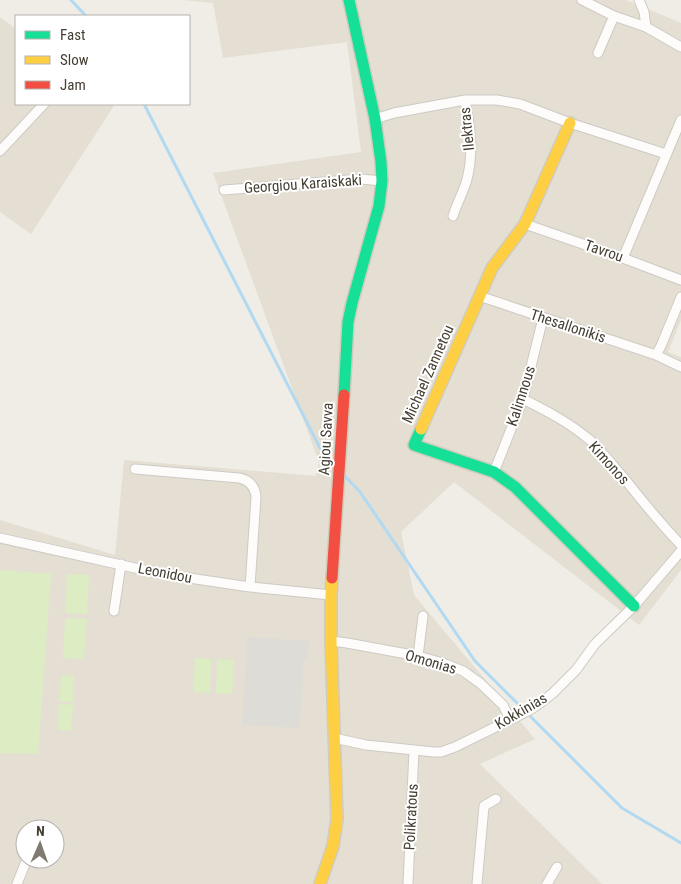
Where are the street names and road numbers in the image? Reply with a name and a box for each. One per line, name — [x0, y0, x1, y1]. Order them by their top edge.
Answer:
street label: Ilektras — [456, 106, 478, 152]
street label: Georgiou Karaiskaki — [243, 171, 363, 197]
street label: Tavrou — [582, 236, 626, 266]
street label: Thesallonikis — [528, 305, 608, 347]
street label: Michael Zannetou — [398, 322, 458, 426]
street label: Kalimnous — [503, 363, 539, 428]
street label: Agiou Savva — [315, 402, 337, 476]
street label: Kimonos — [585, 438, 633, 488]
street label: Leonidou — [136, 559, 194, 587]
street label: Omonias — [403, 646, 459, 678]
street label: Kokkinias — [492, 689, 550, 733]
street label: Polikratous — [400, 783, 422, 851]

